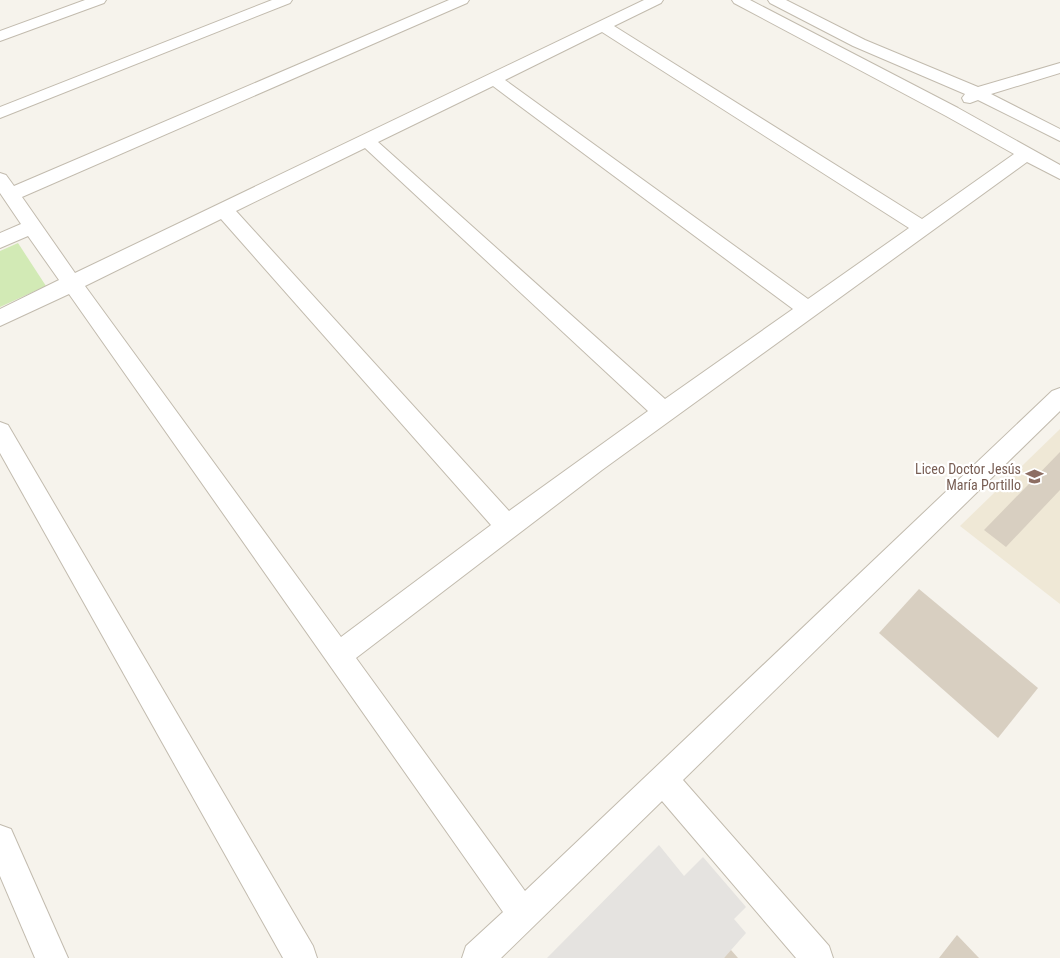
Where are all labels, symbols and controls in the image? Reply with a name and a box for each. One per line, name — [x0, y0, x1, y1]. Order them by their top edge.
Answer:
place label: Liceo Doctor Jesús María Portillo — [915, 461, 1021, 493]
school or university icon: Liceo Doctor Jesús María Portillo — [1025, 467, 1045, 487]

